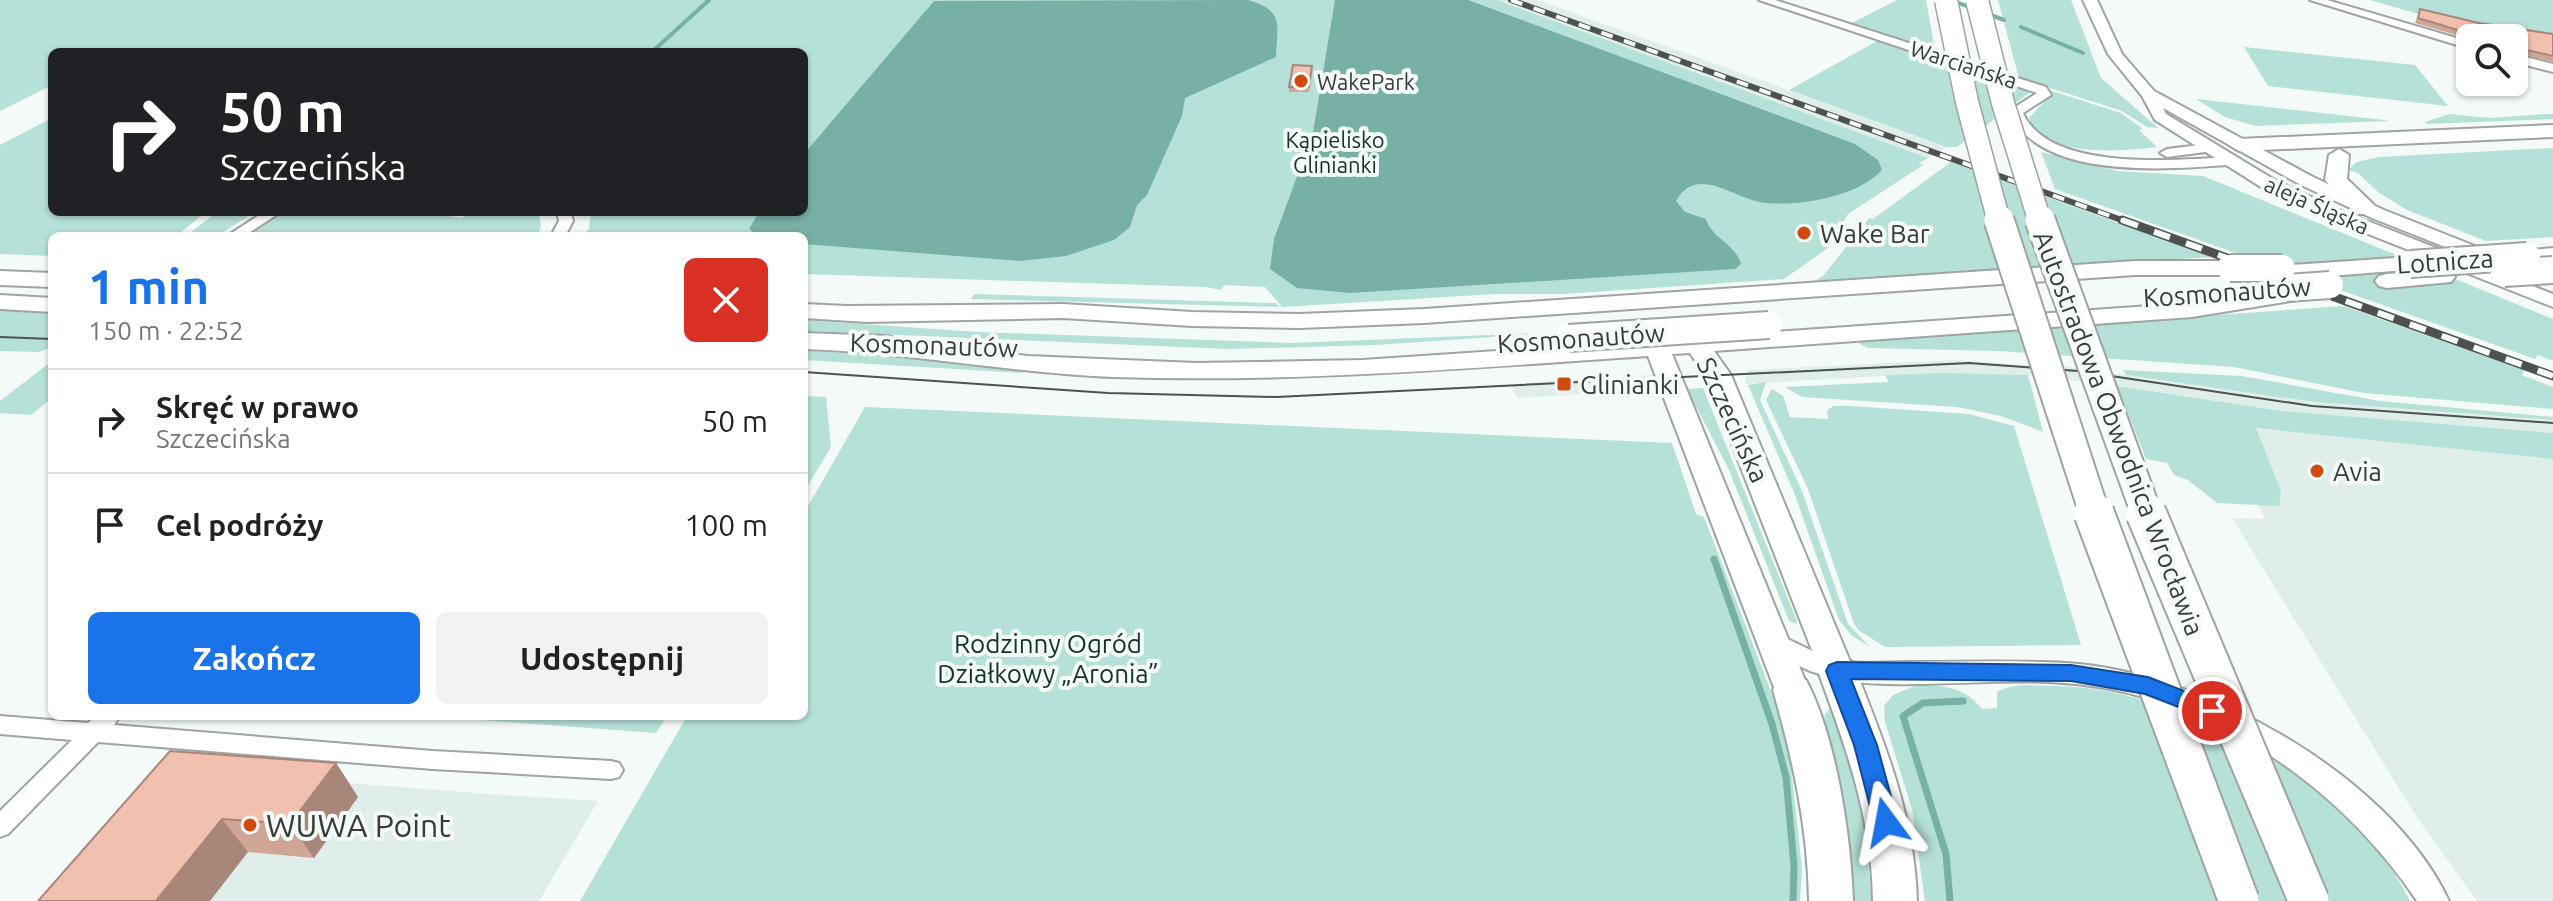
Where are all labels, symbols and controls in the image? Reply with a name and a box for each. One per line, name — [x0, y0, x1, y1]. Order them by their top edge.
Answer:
map controls — [2456, 24, 2528, 96]
button: search — [2456, 24, 2528, 96]
street label: Warciańska — [1907, 35, 2021, 93]
place label: WakePark — [1317, 69, 1415, 94]
marker: WakePark — [1292, 72, 1310, 90]
icon: right — [88, 80, 192, 184]
text: 50 m — [220, 80, 345, 143]
park label: Kąpielisko Glinianki — [1285, 127, 1385, 177]
text: Szczecińska — [220, 146, 406, 187]
street label: aleja Śląska — [2261, 170, 2373, 239]
place label: Wake Bar — [1820, 219, 1930, 248]
marker: Wake Bar — [1795, 224, 1813, 242]
street label: Autostradowa Obwodnica Wrocławia — [2028, 227, 2210, 639]
street label: Lotnicza — [2396, 243, 2494, 279]
button: close — [684, 258, 768, 342]
text: 1 min — [88, 259, 209, 313]
street label: Kosmonautów — [2142, 272, 2312, 312]
text: 150 m · 22:52 — [88, 316, 244, 345]
street label: Kosmonautów — [1496, 318, 1666, 358]
street label: Kosmonautów — [849, 328, 1019, 362]
street label: Szczecińska — [1691, 353, 1775, 487]
place label: Glinianki — [1580, 370, 1679, 399]
marker: Glinianki — [1555, 375, 1573, 393]
text: Skręć w prawo — [156, 390, 359, 424]
icon: right — [88, 399, 132, 443]
text: 50 m — [701, 404, 768, 438]
text: Szczecińska — [156, 424, 291, 453]
place label: Avia — [2333, 457, 2382, 486]
marker: Avia — [2308, 462, 2326, 480]
icon: arrive — [88, 503, 132, 547]
text: Cel podróży — [156, 508, 323, 542]
text: 100 m — [684, 508, 768, 542]
button: Zakończ — [88, 612, 420, 704]
button: Udostępnij — [436, 612, 768, 704]
park label: Rodzinny Ogród Działkowy „Aronia” — [937, 629, 1159, 688]
pin — [2178, 677, 2246, 745]
icon: arrive — [2190, 689, 2234, 733]
position arrow — [1844, 780, 1928, 864]
place label: WUWA Point — [266, 807, 451, 843]
marker: WUWA Point — [241, 816, 259, 834]

